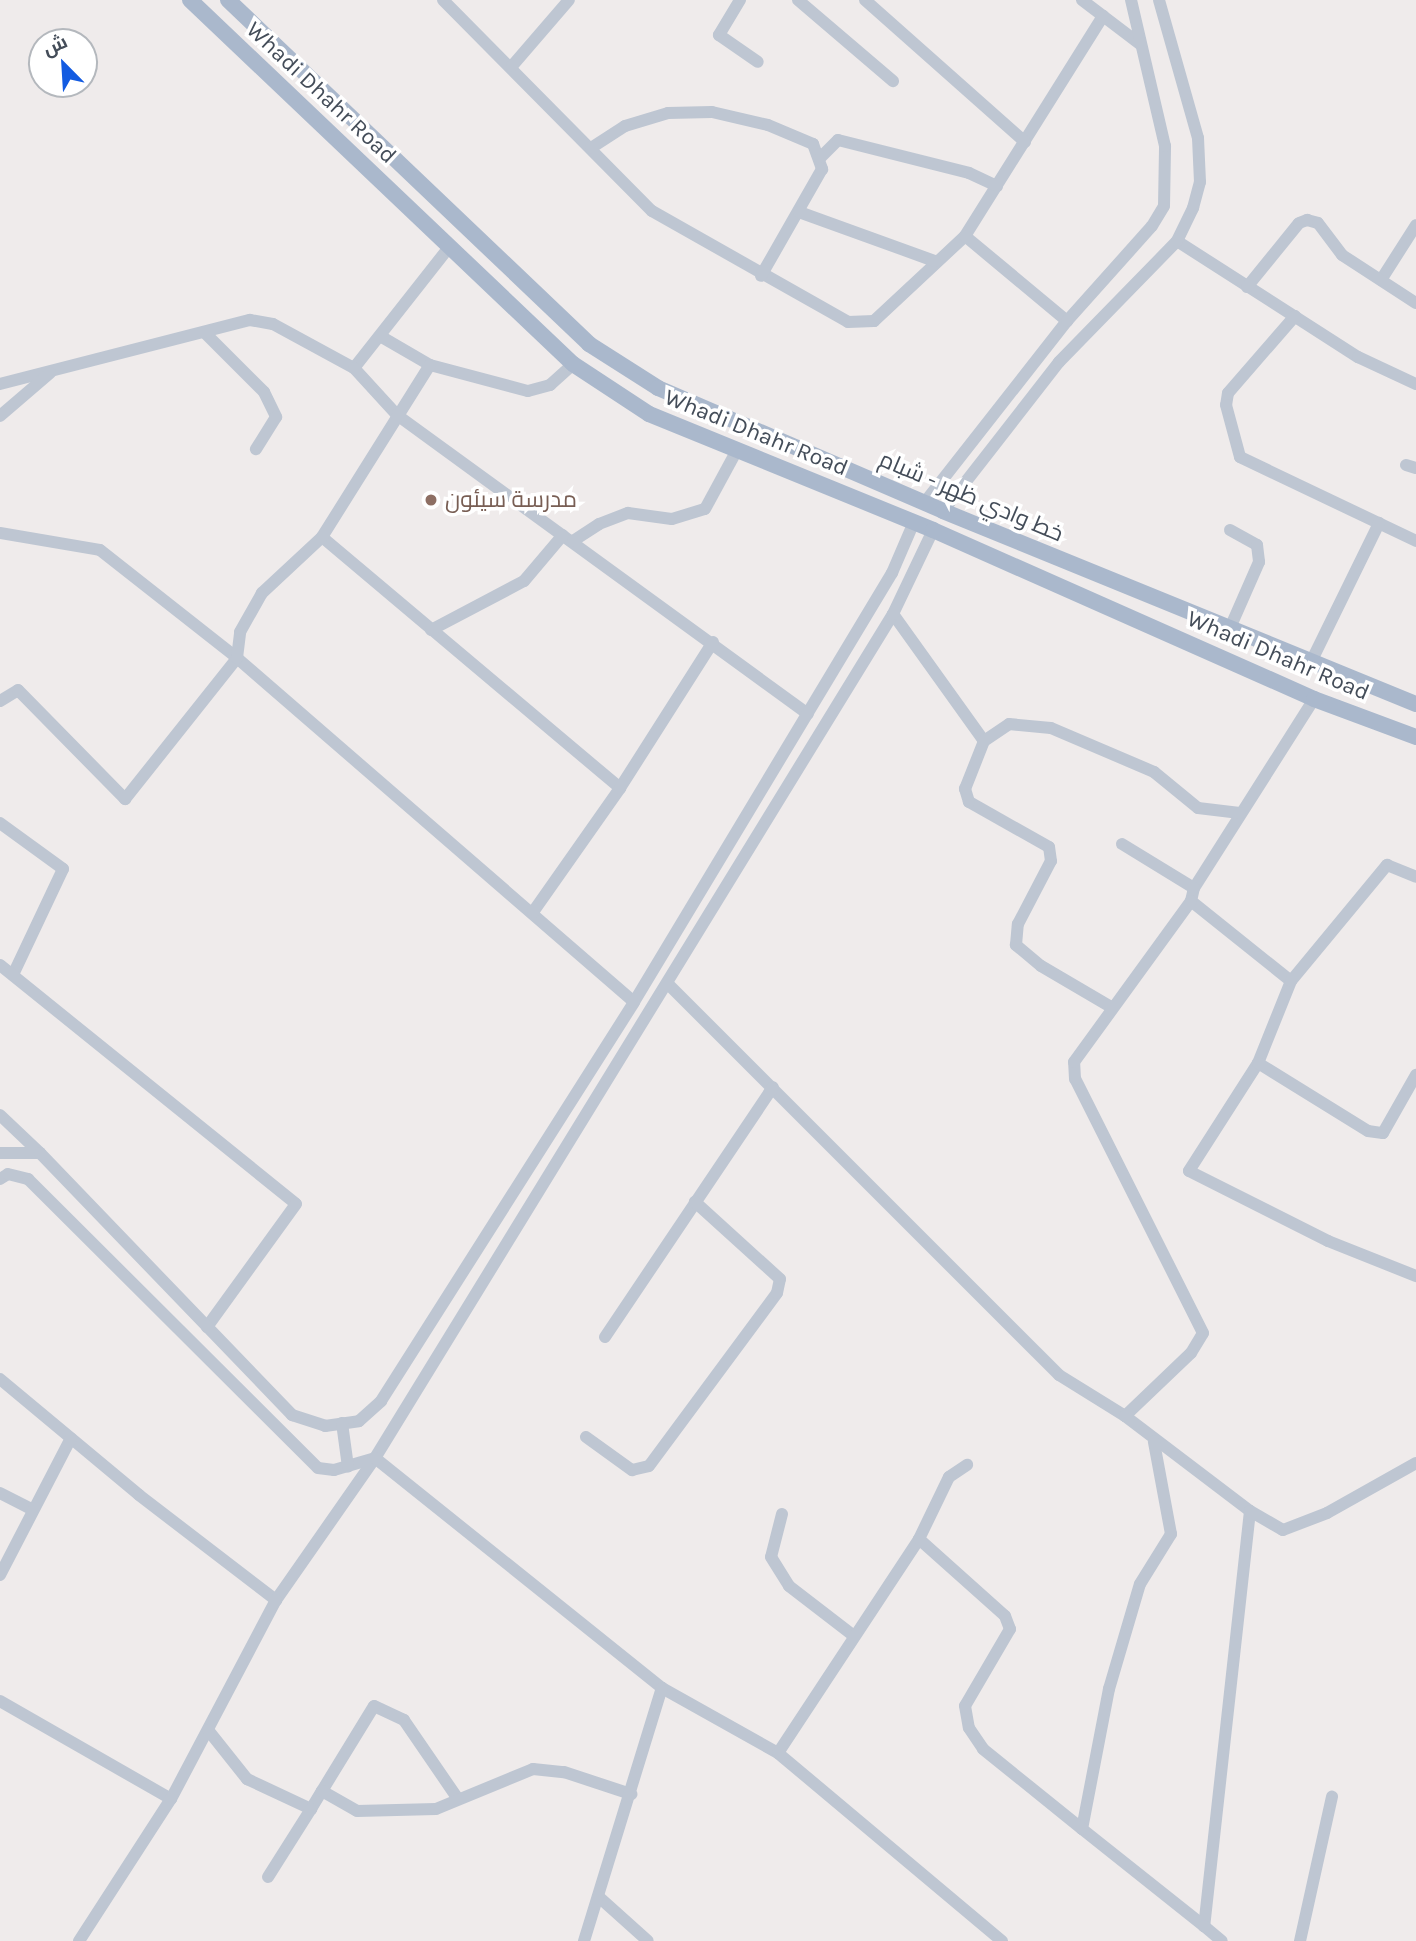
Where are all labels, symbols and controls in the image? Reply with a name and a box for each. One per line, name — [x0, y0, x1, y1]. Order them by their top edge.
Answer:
street label: Whadi Dhahr Road — [240, 16, 402, 170]
north arrow — [28, 28, 98, 98]
text: ش — [40, 31, 71, 61]
street label: Whadi Dhahr Road — [660, 384, 852, 482]
street label: خط وادي ظهر - شبام — [875, 446, 1067, 548]
place label: مدرسة سيئون — [445, 486, 577, 514]
marker: مدرسة سيئون — [423, 492, 439, 508]
street label: Whadi Dhahr Road — [1183, 605, 1373, 707]

